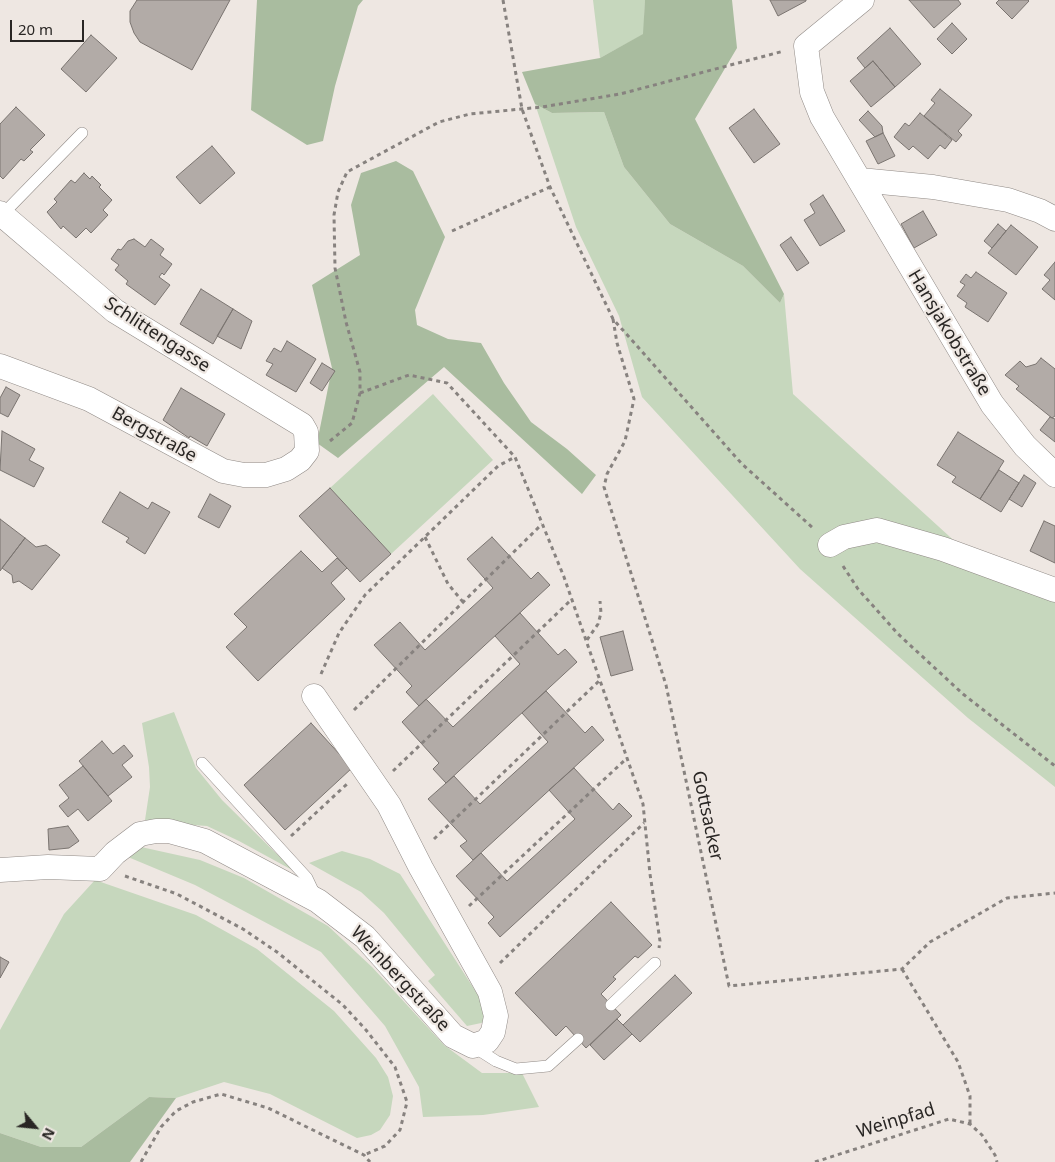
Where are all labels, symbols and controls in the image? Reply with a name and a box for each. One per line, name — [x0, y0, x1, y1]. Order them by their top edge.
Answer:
scale bar — [12, 10, 86, 42]
text: 20 m — [18, 19, 53, 39]
street label: Hansjakobstraße — [903, 266, 995, 400]
street label: Schlittengasse — [100, 293, 214, 377]
street label: Bergstraße — [108, 403, 200, 467]
street label: Gottsacker — [687, 769, 727, 863]
street label: Weinbergstraße — [346, 922, 454, 1036]
street label: Weinpfad — [854, 1099, 938, 1143]
north arrow — [10, 1102, 60, 1152]
text: N — [38, 1125, 60, 1144]

